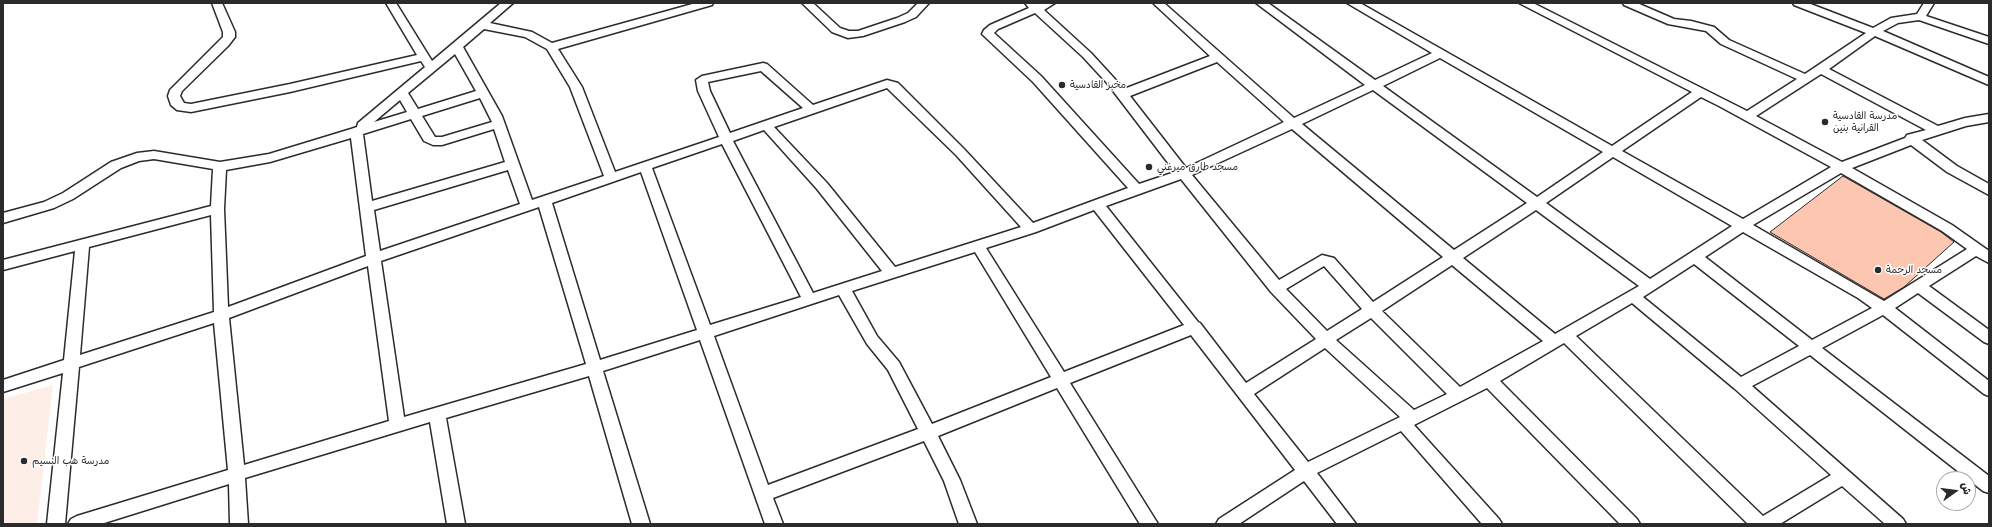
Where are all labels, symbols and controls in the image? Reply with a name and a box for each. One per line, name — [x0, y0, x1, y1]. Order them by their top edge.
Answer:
place label: مخبز القادسية — [1070, 79, 1126, 91]
marker: مخبز القادسية — [1057, 80, 1067, 90]
place label: مدرسة القادسية القرانية بنين — [1833, 110, 1897, 134]
marker: مدرسة القادسية القرانية بنين — [1820, 117, 1830, 127]
place label: مسجد طارق ميرغني — [1157, 161, 1238, 173]
marker: مسجد طارق ميرغني — [1144, 162, 1154, 172]
place label: مسجد الرحمة — [1886, 264, 1942, 276]
marker: مسجد الرحمة — [1873, 265, 1883, 275]
place label: مدرسة هب النسيم — [32, 455, 109, 467]
marker: مدرسة هب النسيم — [19, 456, 29, 466]
north arrow — [1936, 471, 1976, 511]
text: ش — [1957, 480, 1977, 496]

